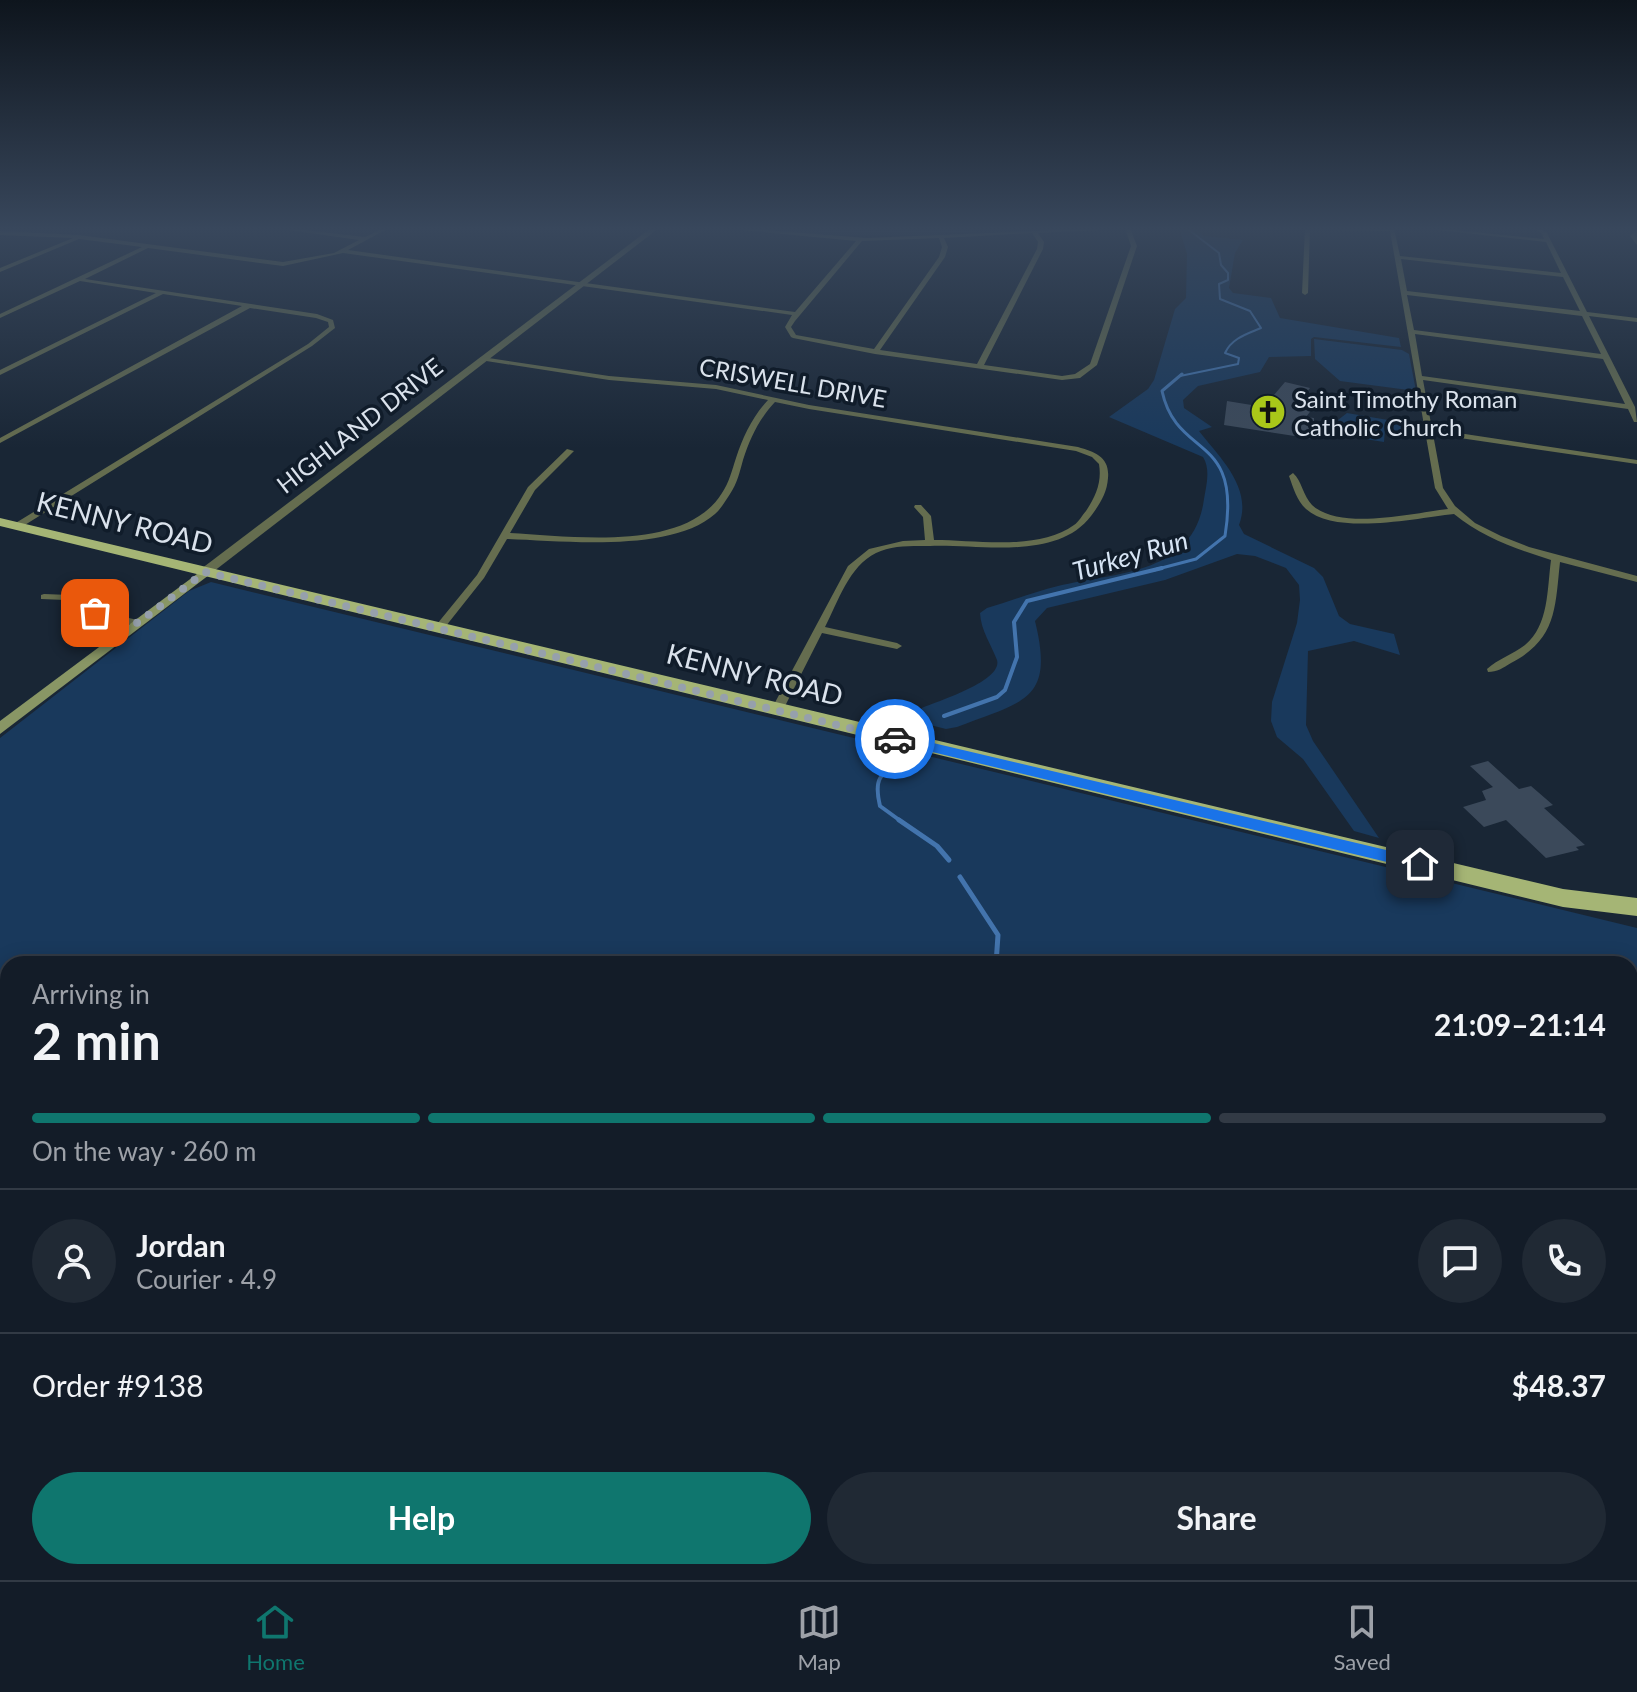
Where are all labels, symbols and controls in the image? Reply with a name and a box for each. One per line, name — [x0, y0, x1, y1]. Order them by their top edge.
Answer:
street label: HIGHLAND DRIVE — [270, 351, 448, 499]
street label: CRISWELL DRIVE — [697, 351, 889, 413]
place label: Saint Timothy Roman Catholic Church — [1294, 384, 1517, 441]
church icon: Saint Timothy Roman Catholic Church — [1249, 393, 1287, 431]
street label: KENNY ROAD — [33, 484, 217, 560]
water label: Turkey Run — [1069, 523, 1191, 587]
pin — [61, 579, 129, 647]
icon: bag — [73, 591, 117, 635]
street label: KENNY ROAD — [663, 636, 847, 712]
courier — [855, 699, 935, 779]
icon: car — [873, 717, 917, 761]
pin — [1386, 830, 1454, 898]
icon: home — [1398, 842, 1442, 886]
text: Arriving in — [32, 978, 150, 1010]
text: 21:09–21:14 — [1434, 1006, 1606, 1042]
text: 2 min — [32, 1009, 161, 1071]
text: On the way · 260 m — [32, 1135, 256, 1167]
button: person — [32, 1219, 116, 1303]
button: chat — [1418, 1219, 1502, 1303]
button: phone — [1522, 1219, 1606, 1303]
text: Jordan — [136, 1227, 226, 1263]
text: Courier · 4.9 — [136, 1263, 277, 1295]
text: Order #9138 — [32, 1367, 204, 1403]
text: $48.37 — [1512, 1367, 1606, 1403]
button: Help — [32, 1472, 811, 1564]
button: Share — [827, 1472, 1606, 1564]
tab: Home — [246, 1600, 305, 1675]
tab: Map — [797, 1600, 841, 1675]
tab: Saved — [1333, 1600, 1391, 1675]

